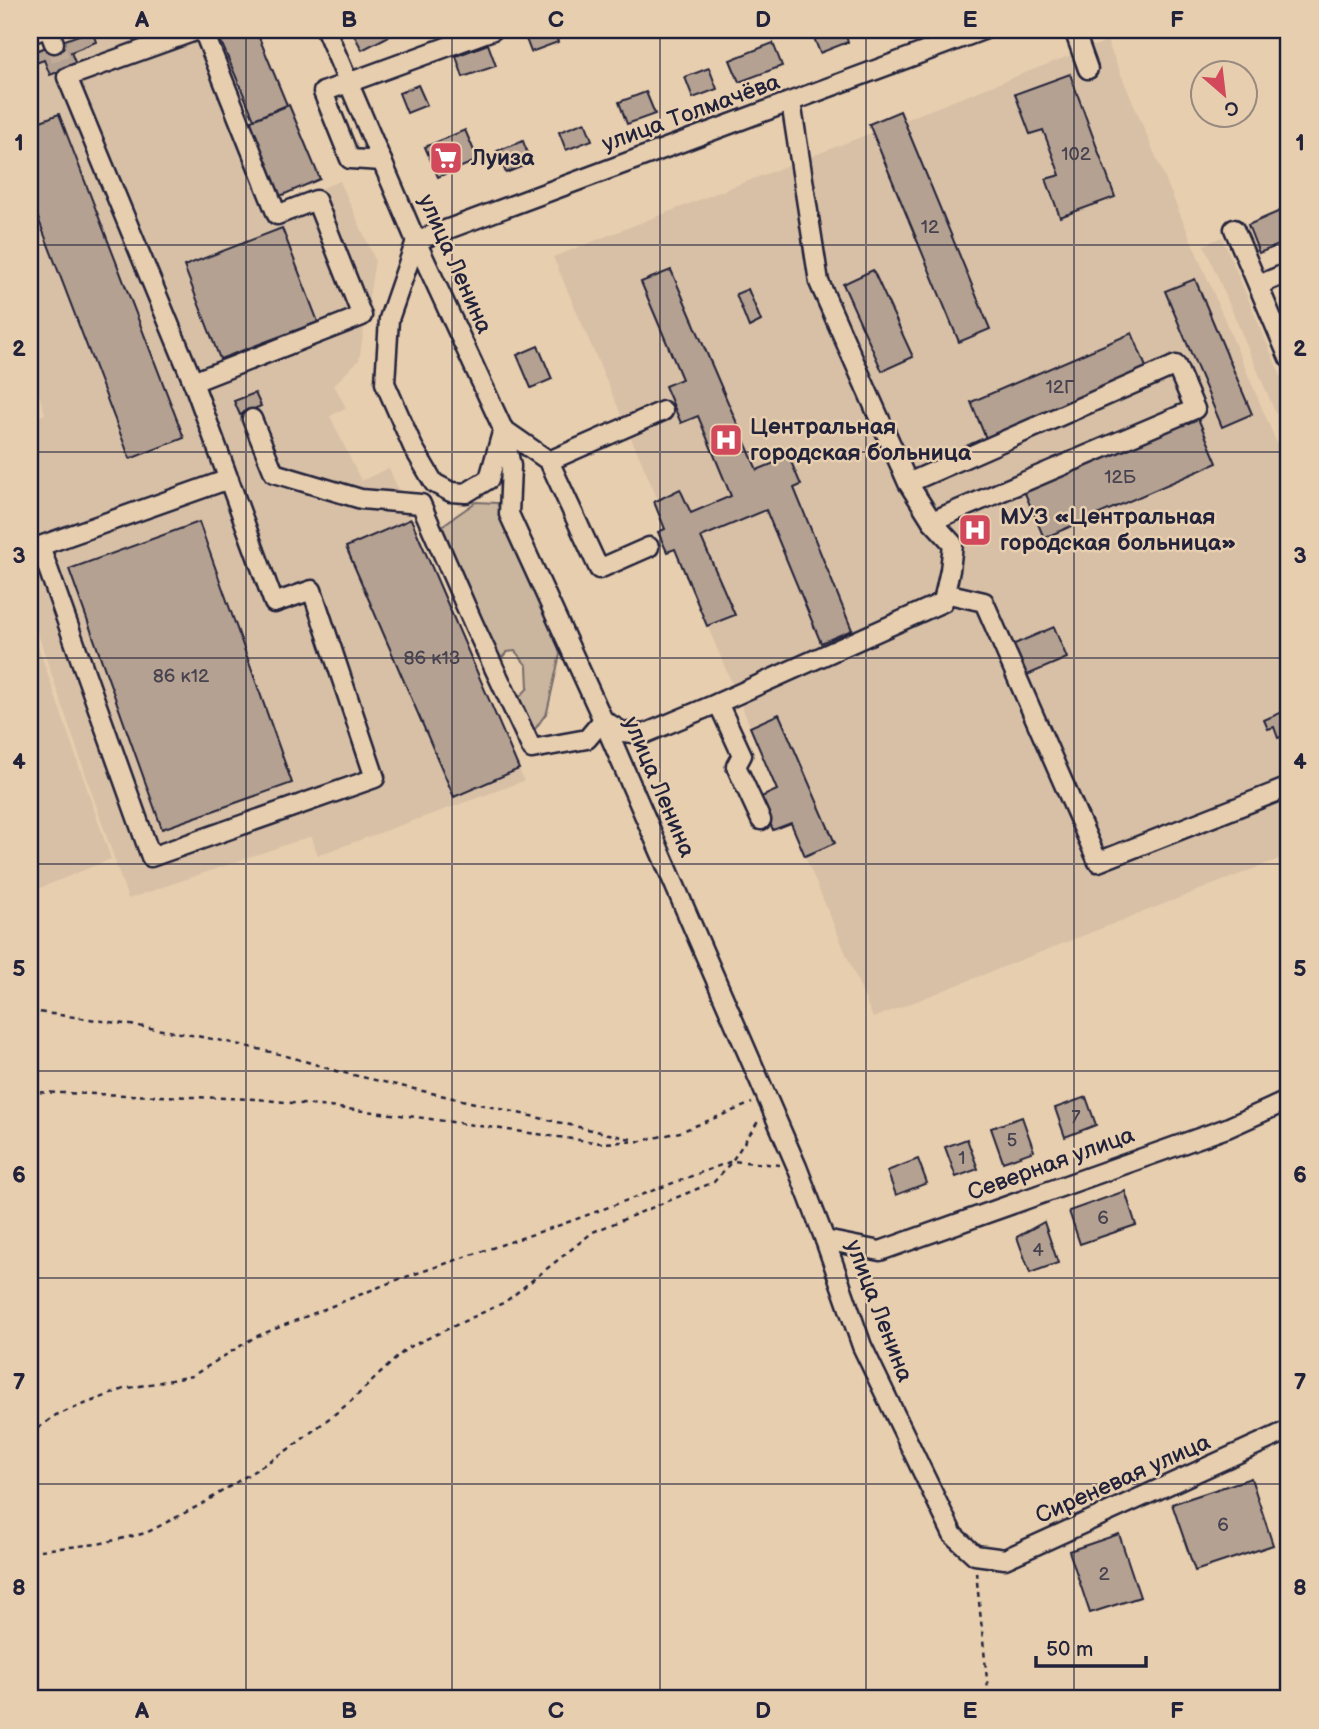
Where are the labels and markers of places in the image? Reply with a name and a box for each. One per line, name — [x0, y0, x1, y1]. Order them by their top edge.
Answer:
supermarket icon: Луиза — [427, 139, 465, 177]
place label: Луиза — [470, 144, 535, 172]
place label: Центральная городская больница — [750, 413, 972, 467]
hospital icon: Центральная городская больница — [707, 421, 745, 459]
place label: МУЗ «Центральная городская больница» — [1000, 503, 1236, 557]
hospital icon: МУЗ «Центральная городская больница» — [956, 511, 994, 549]

